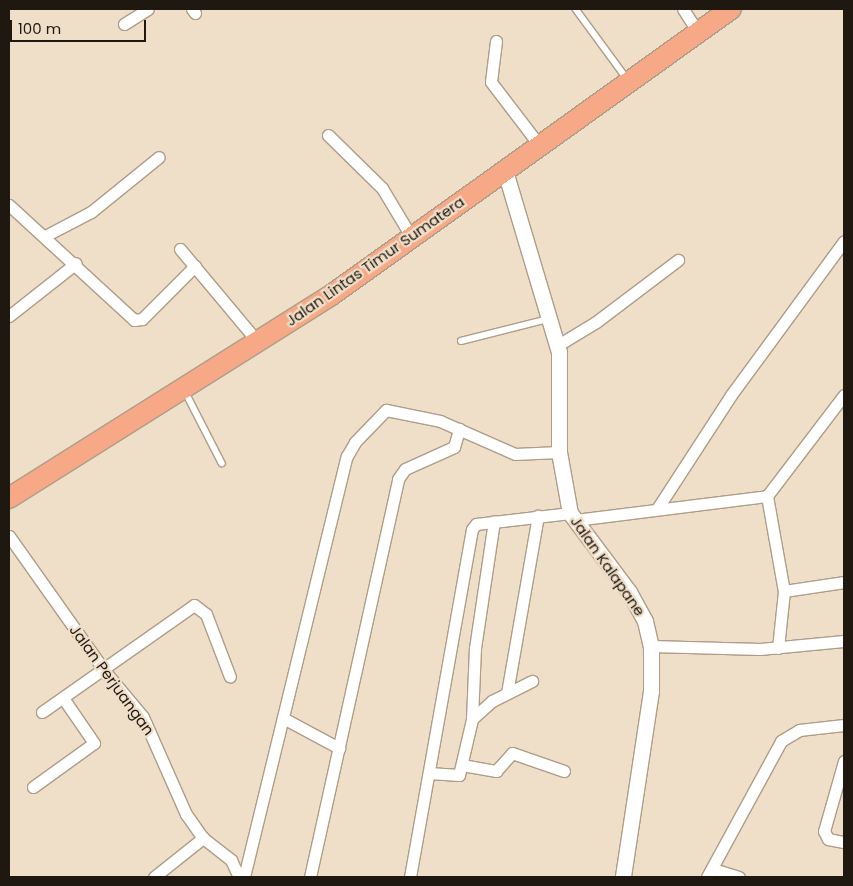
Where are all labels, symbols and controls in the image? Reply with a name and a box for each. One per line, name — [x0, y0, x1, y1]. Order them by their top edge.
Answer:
scale bar — [12, 10, 149, 42]
text: 100 m — [18, 18, 61, 39]
street label: Jalan Lintas Timur Sumatera — [282, 192, 468, 330]
street label: Jalan Kalapane — [567, 513, 649, 619]
street label: Jalan Perjuangan — [66, 621, 158, 739]

